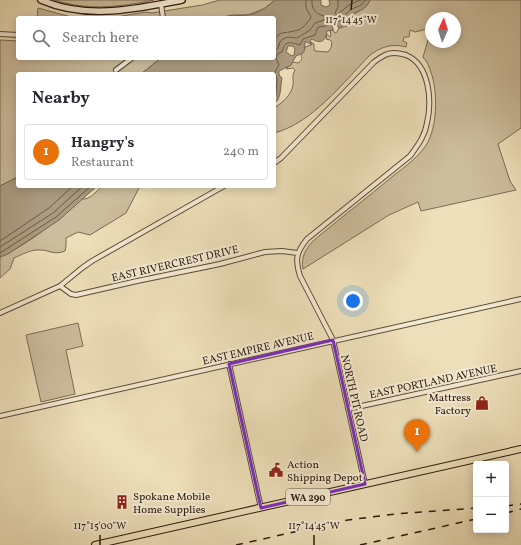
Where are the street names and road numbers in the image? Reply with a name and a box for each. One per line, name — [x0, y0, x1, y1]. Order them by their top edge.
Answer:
street label: EAST RIVERCREST DRIVE — [110, 242, 241, 286]
street label: EAST EMPIRE AVENUE — [201, 329, 316, 370]
street label: NORTH PIT ROAD — [336, 353, 371, 443]
street label: EAST PORTLAND AVENUE — [368, 362, 499, 403]
road number: WA 290 — [286, 489, 330, 505]

